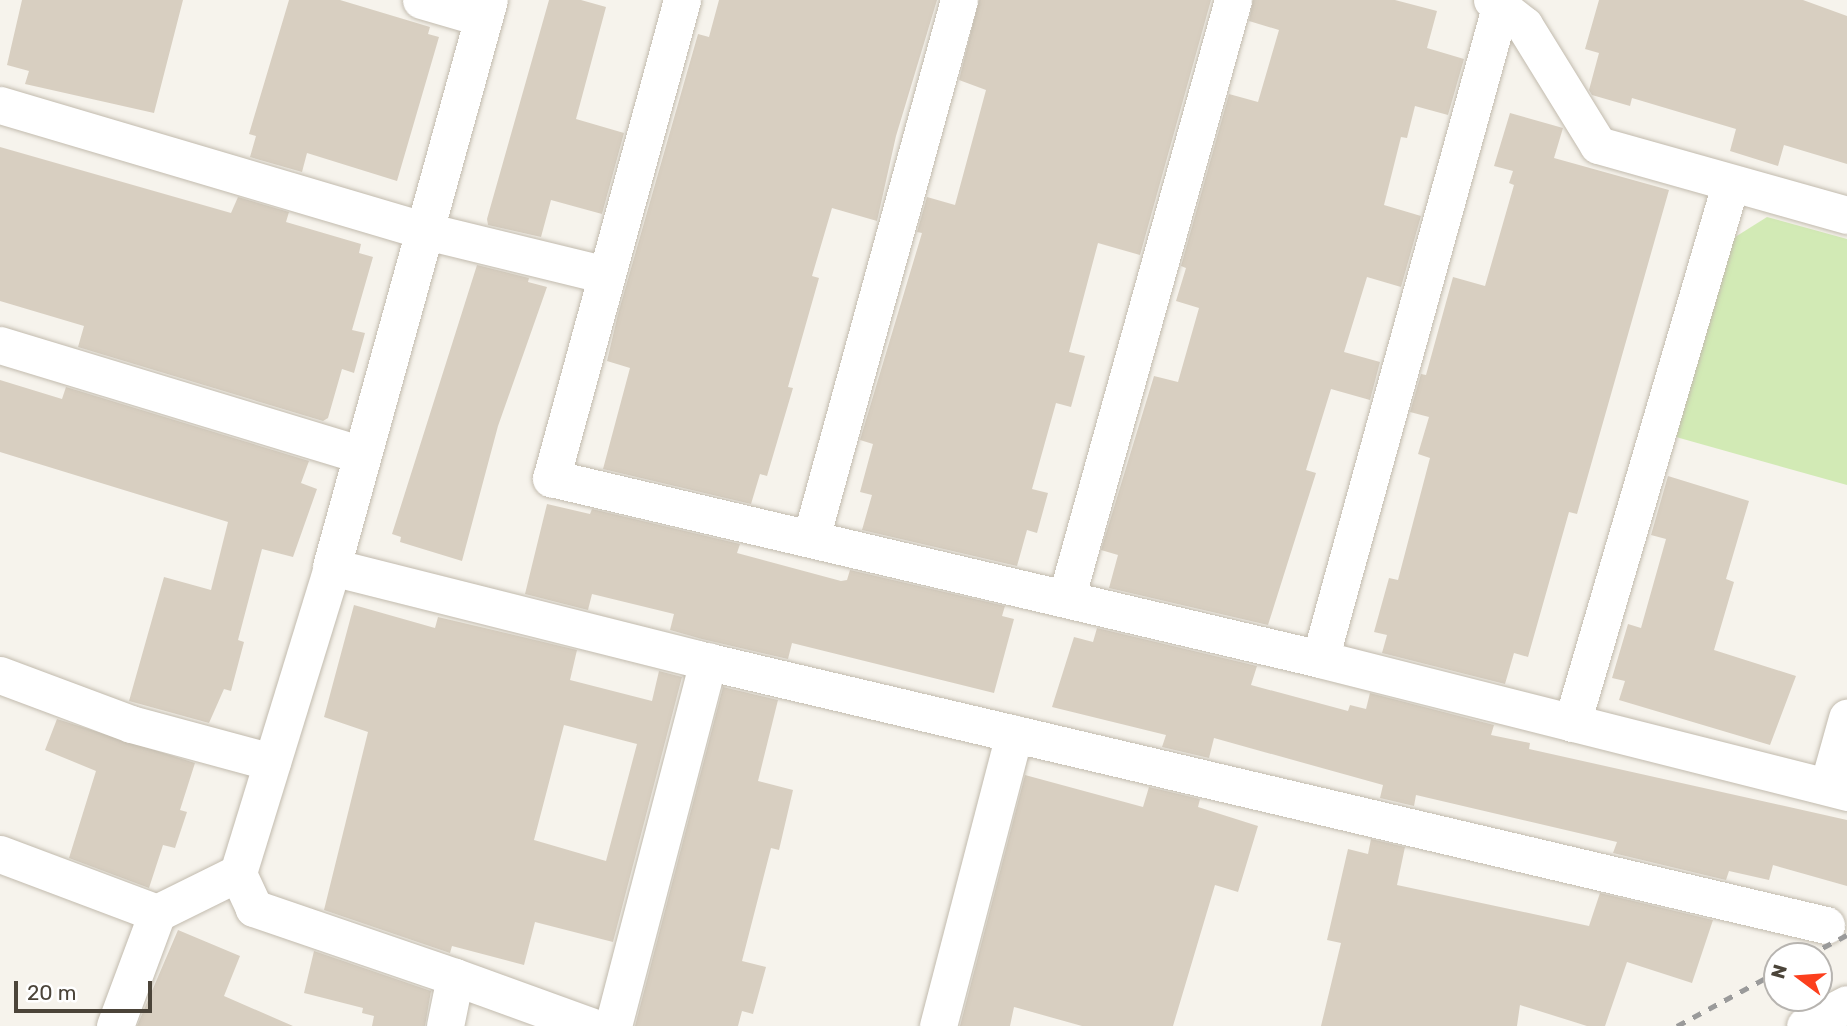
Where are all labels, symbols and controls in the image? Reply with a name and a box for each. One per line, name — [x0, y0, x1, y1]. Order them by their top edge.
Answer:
north arrow — [1763, 942, 1833, 1012]
text: N — [1766, 962, 1792, 981]
scale bar — [18, 967, 156, 1011]
text: 20 m — [27, 980, 76, 1005]

